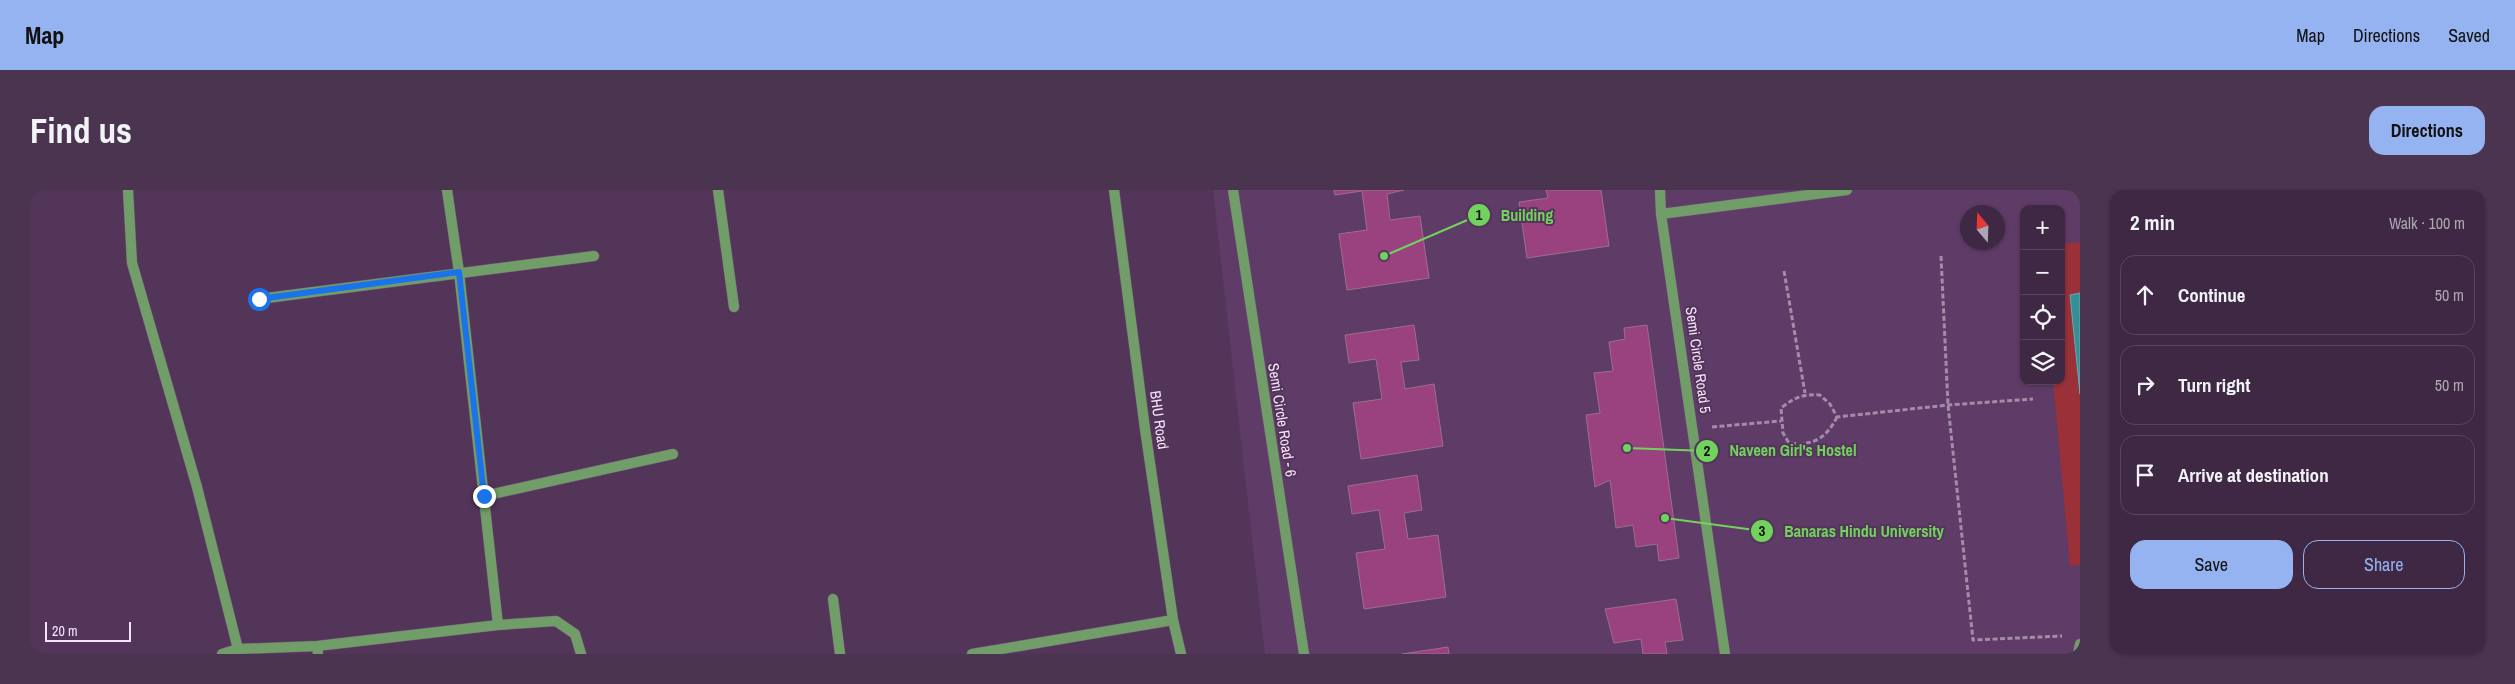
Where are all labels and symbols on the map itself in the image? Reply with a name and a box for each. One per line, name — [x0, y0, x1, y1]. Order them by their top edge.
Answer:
callout: Building — [1466, 200, 1564, 231]
text: 1 — [1476, 204, 1483, 225]
text: Building — [1501, 204, 1553, 226]
north arrow — [1960, 205, 2005, 250]
route start — [248, 288, 271, 311]
street label: Semi Circle Road 5 — [1681, 305, 1716, 415]
street label: Semi Circle Road - 6 — [1263, 362, 1302, 478]
street label: BHU Road — [1145, 389, 1174, 451]
callout: Naveen Girl's Hostel — [1694, 435, 1866, 466]
text: Naveen Girl's Hostel — [1729, 439, 1857, 461]
text: 2 — [1704, 440, 1711, 461]
route end — [473, 485, 496, 508]
callout: Banaras Hindu University — [1749, 515, 1954, 546]
text: 3 — [1759, 520, 1766, 541]
text: Banaras Hindu University — [1784, 520, 1945, 542]
scale bar — [45, 619, 131, 642]

